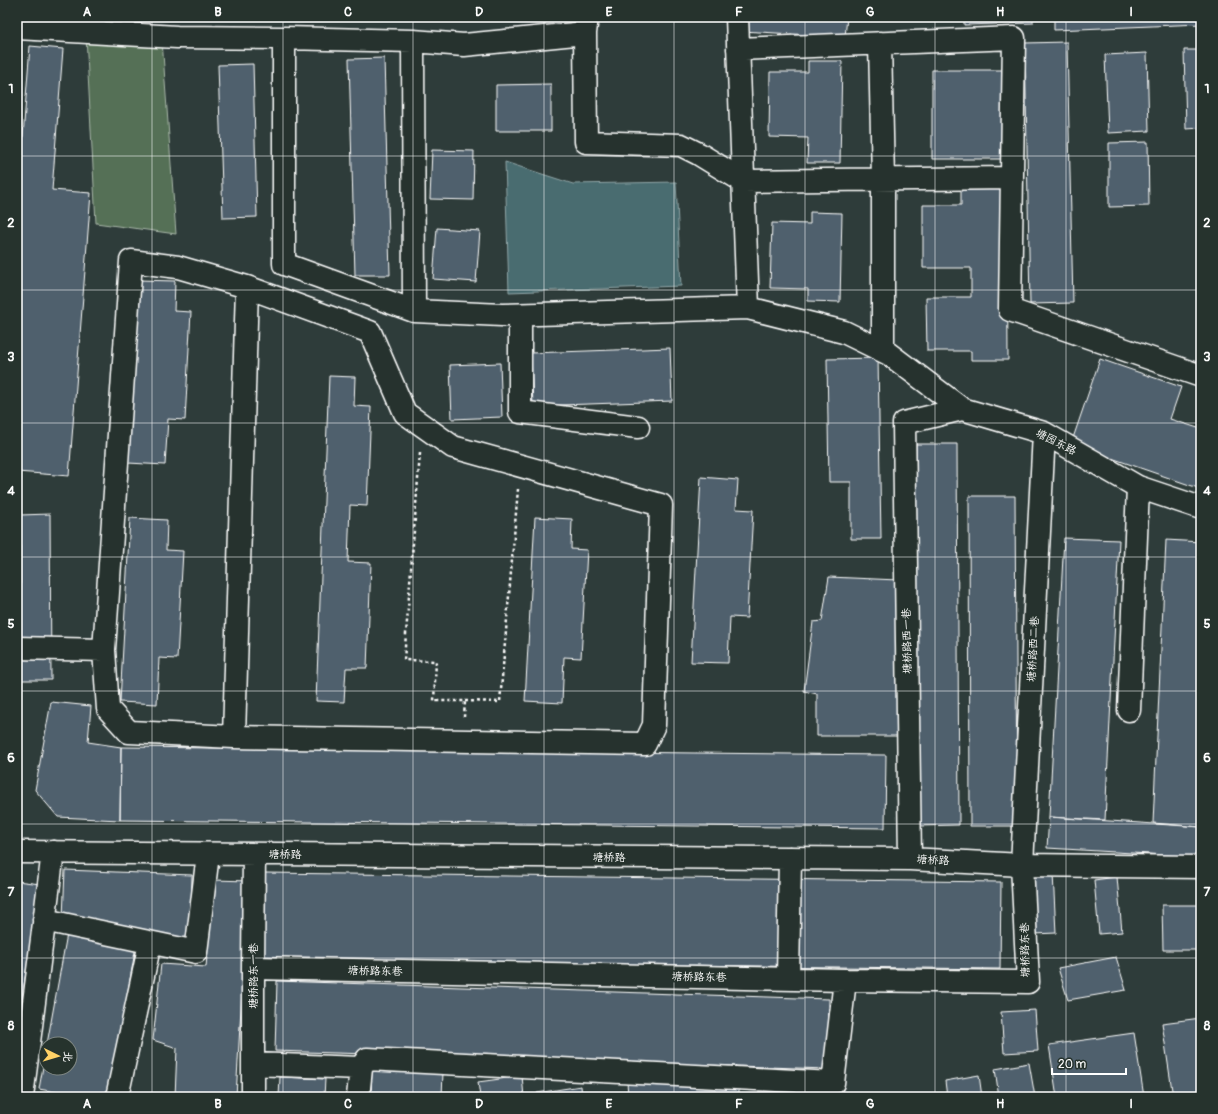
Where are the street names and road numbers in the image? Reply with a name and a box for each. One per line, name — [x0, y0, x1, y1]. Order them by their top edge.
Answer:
street label: 塘园东路 — [1033, 426, 1079, 458]
street label: 塘桥路西一巷 — [900, 608, 914, 674]
street label: 塘桥路西二巷 — [1025, 616, 1041, 682]
street label: 塘桥路 — [269, 848, 302, 861]
street label: 塘桥路 — [593, 851, 626, 864]
street label: 塘桥路 — [916, 853, 950, 867]
street label: 塘桥路东巷 — [1018, 922, 1032, 978]
street label: 塘桥路东一巷 — [247, 943, 260, 1009]
street label: 塘桥路东巷 — [347, 964, 403, 978]
street label: 塘桥路东巷 — [671, 970, 727, 984]

